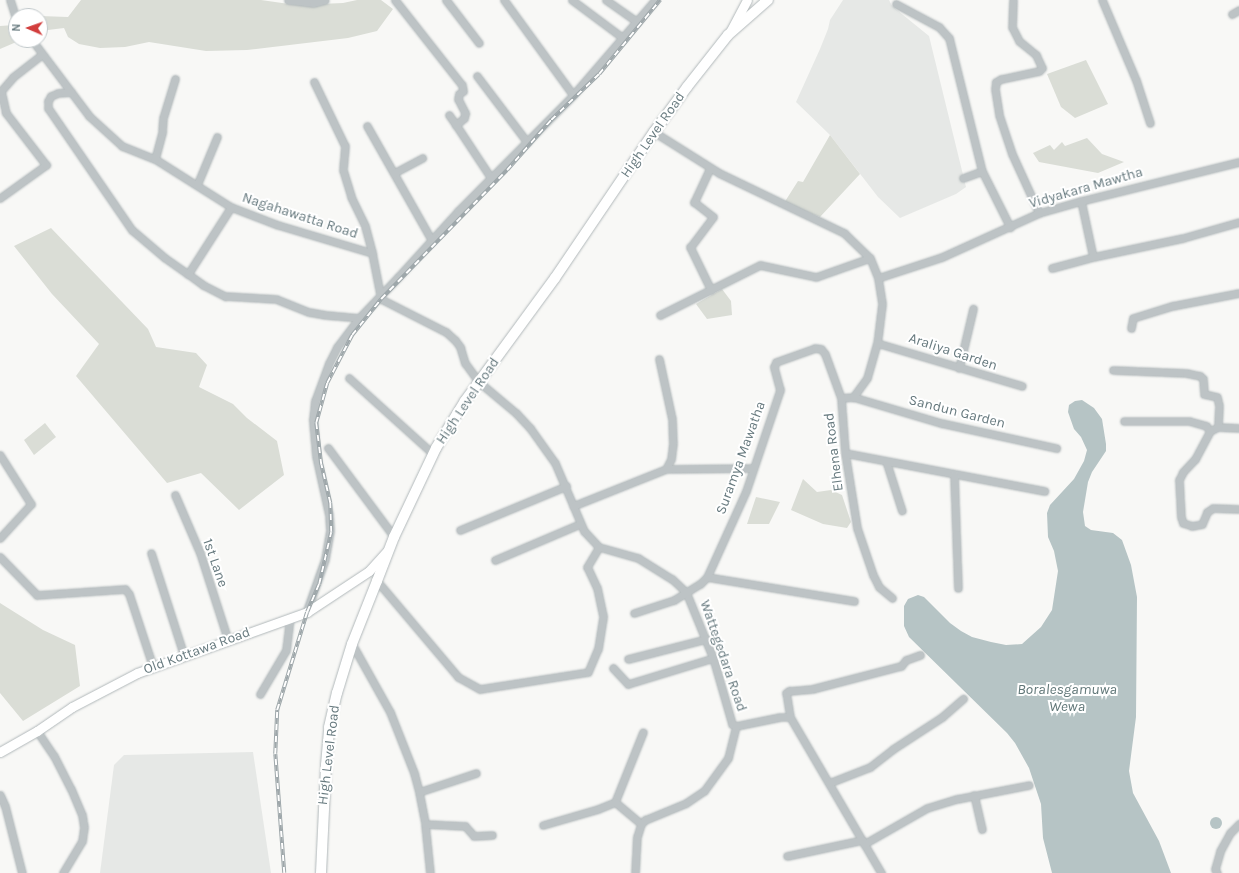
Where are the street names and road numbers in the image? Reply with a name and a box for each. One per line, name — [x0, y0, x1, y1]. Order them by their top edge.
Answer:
street label: High Level Road — [617, 89, 689, 181]
street label: Vidyakara Mawtha — [1027, 164, 1145, 212]
street label: Nagahawatta Road — [240, 189, 360, 243]
street label: Araliya Garden — [907, 330, 999, 374]
street label: High Level Road — [433, 355, 503, 447]
street label: Sandun Garden — [907, 392, 1007, 432]
street label: Suramya Mawatha — [713, 399, 769, 517]
street label: Elhena Road — [821, 412, 847, 492]
street label: 1st Lane — [199, 536, 231, 590]
street label: Wattegedara Road — [696, 598, 750, 714]
street label: Old Kottawa Road — [141, 624, 253, 678]
street label: High Level Road — [315, 704, 343, 806]

